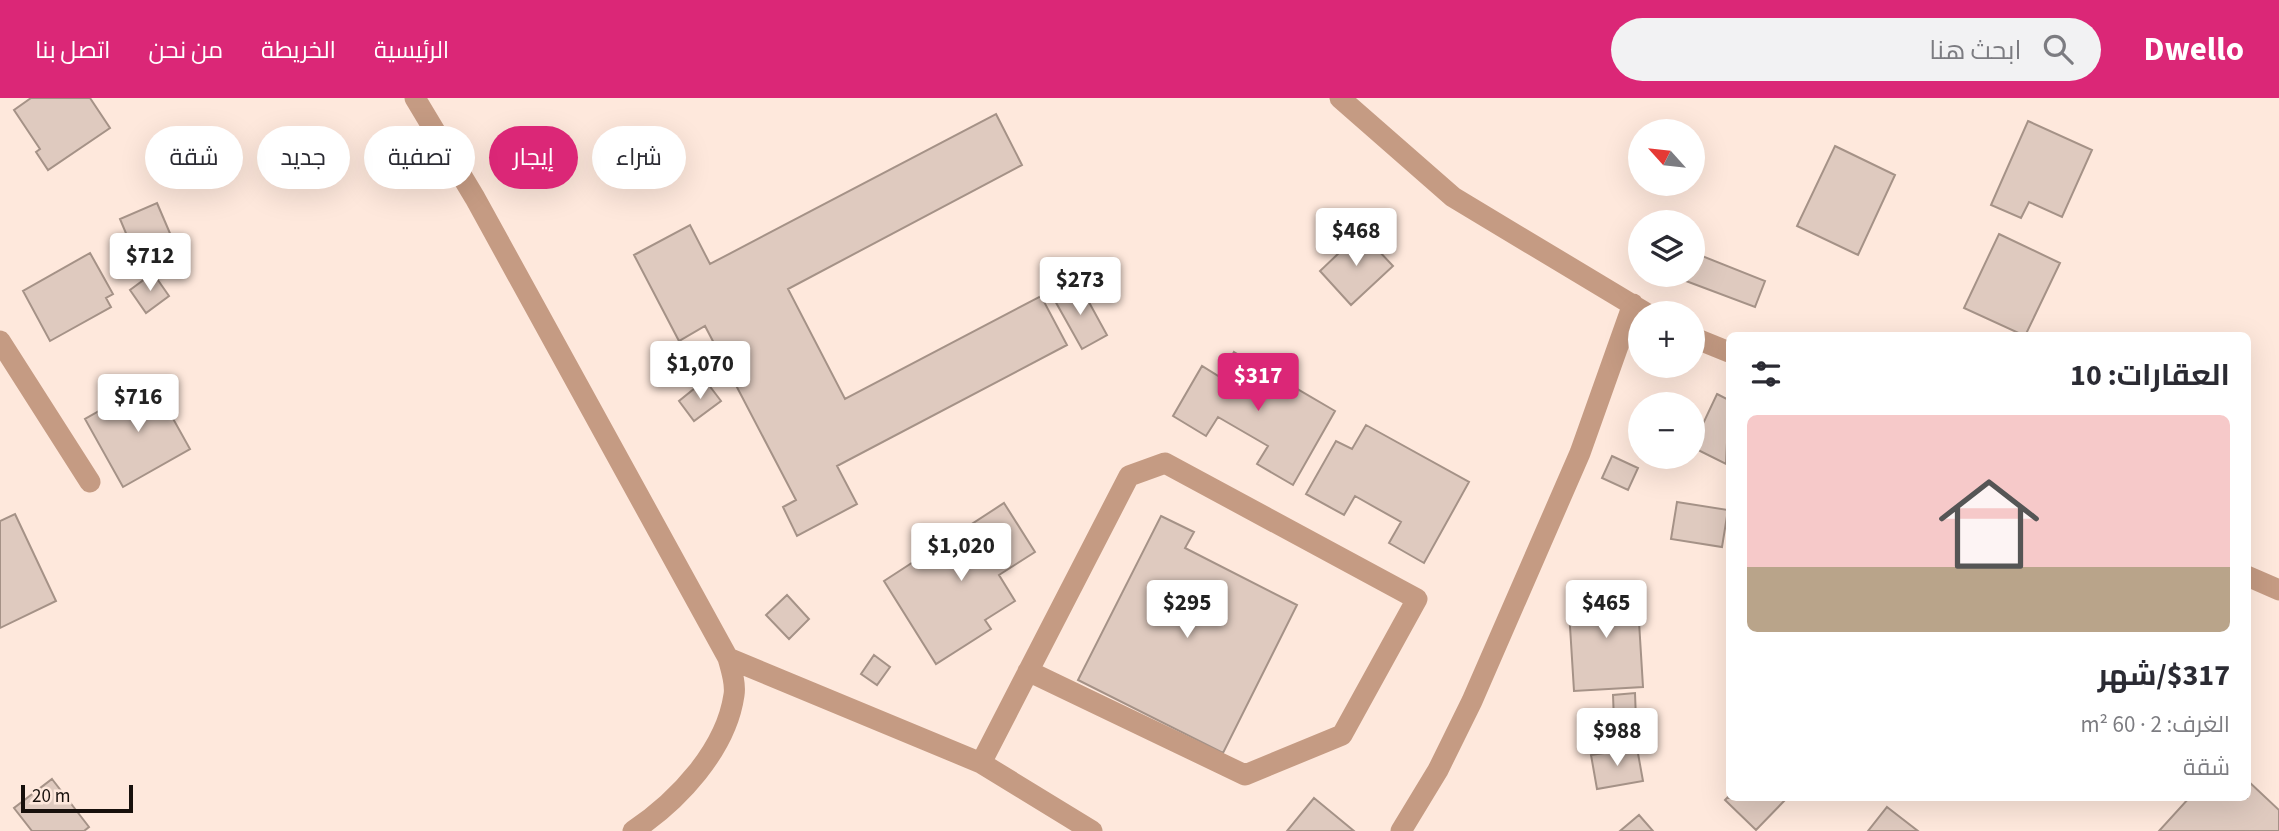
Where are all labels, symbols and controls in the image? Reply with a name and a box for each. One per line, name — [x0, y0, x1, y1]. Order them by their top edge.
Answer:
search box — [1611, 18, 2101, 81]
text: Dwello — [2143, 26, 2244, 73]
icon: search — [2039, 30, 2077, 68]
text: ابحث هنا — [1929, 32, 2021, 69]
text: اتصل بنا — [35, 33, 110, 68]
text: من نحن — [148, 33, 223, 68]
text: الخريطة — [261, 33, 336, 68]
text: الرئيسية — [374, 33, 449, 68]
north arrow — [1628, 119, 1704, 196]
map controls — [1628, 119, 1705, 469]
chip: شقة — [145, 126, 243, 189]
chip: جديد — [257, 126, 350, 189]
chip: تصفية — [364, 126, 475, 189]
chip: إيجار — [489, 126, 578, 189]
chip: شراء — [592, 126, 686, 189]
pin: $468 — [1315, 208, 1397, 268]
button: layers — [1628, 210, 1705, 287]
text: $468 — [1332, 214, 1380, 247]
pin: $712 — [109, 234, 191, 293]
text: $712 — [126, 239, 174, 272]
pin: $273 — [1039, 258, 1121, 317]
text: $273 — [1056, 263, 1104, 296]
button: + — [1628, 301, 1705, 378]
pin: $1,070 — [643, 342, 757, 401]
text: $1,070 — [666, 347, 734, 380]
pin: $317 — [1217, 354, 1299, 413]
text: العقارات: 10 — [2070, 354, 2230, 397]
icon: filters — [1747, 355, 1785, 393]
text: $317 — [1234, 359, 1282, 392]
pin: $716 — [97, 374, 179, 434]
text: $716 — [114, 380, 162, 413]
button: − — [1628, 392, 1705, 469]
icon: home — [1926, 461, 2052, 587]
pin: $1,020 — [904, 524, 1018, 583]
text: $1,020 — [927, 529, 995, 562]
pin: $295 — [1146, 580, 1228, 640]
pin: $465 — [1565, 580, 1647, 640]
text: $295 — [1163, 586, 1211, 619]
text: $465 — [1582, 586, 1630, 619]
text: $317/شهر — [2098, 654, 2230, 697]
pin: $988 — [1576, 708, 1658, 768]
text: الغرف: 2 · 60 m² — [2080, 708, 2230, 741]
text: $988 — [1593, 714, 1641, 747]
text: شقة — [2183, 751, 2230, 784]
scale bar — [21, 782, 133, 814]
text: 20 m — [32, 783, 70, 810]

